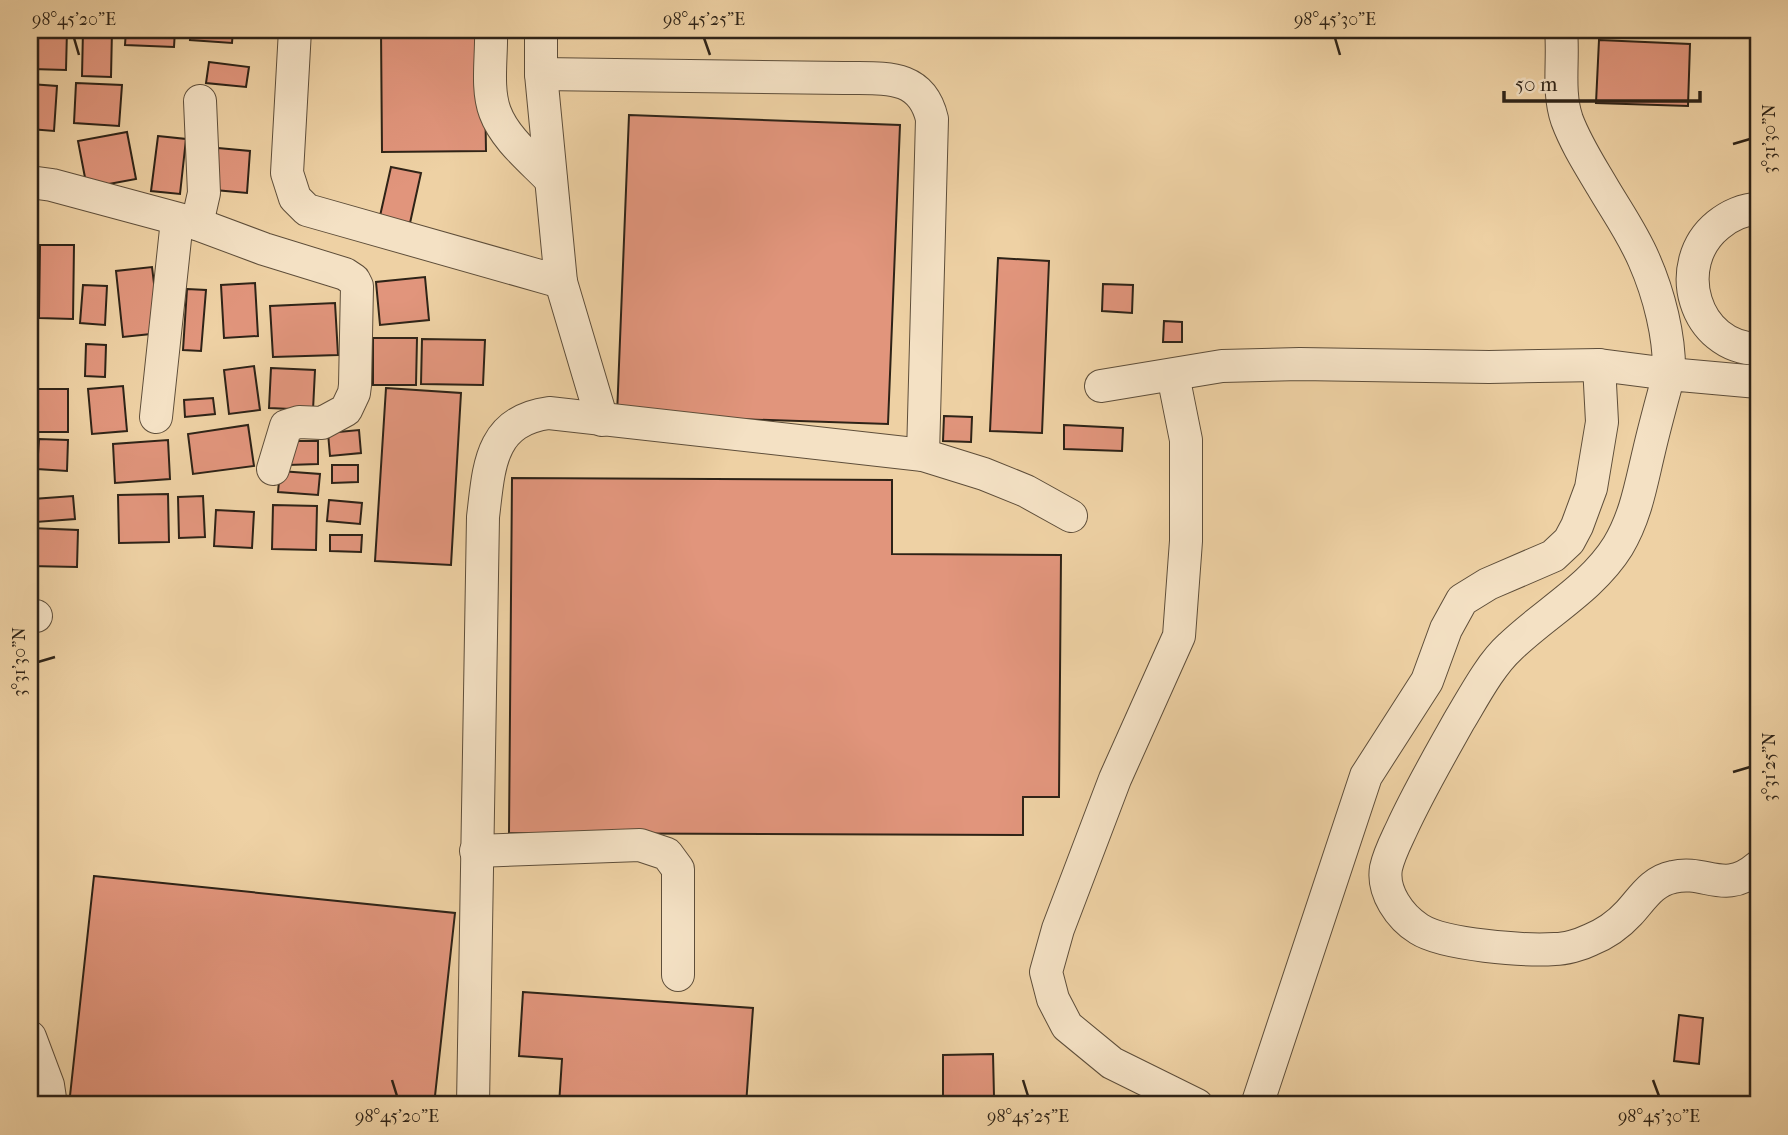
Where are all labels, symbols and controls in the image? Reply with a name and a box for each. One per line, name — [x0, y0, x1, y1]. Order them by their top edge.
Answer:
text: 98°45'20"E — [32, 9, 116, 30]
text: 98°45'25"E — [663, 9, 745, 30]
text: 98°45'30"E — [1294, 9, 1376, 30]
scale bar — [1504, 60, 1700, 104]
text: 50 m — [1515, 72, 1558, 96]
text: 3°31'30"N — [1759, 104, 1780, 174]
text: 3°31'30"N — [9, 627, 30, 697]
text: 3°31'25"N — [1759, 732, 1780, 802]
text: 98°45'20"E — [355, 1106, 439, 1127]
text: 98°45'25"E — [987, 1106, 1069, 1127]
text: 98°45'30"E — [1618, 1106, 1700, 1127]

